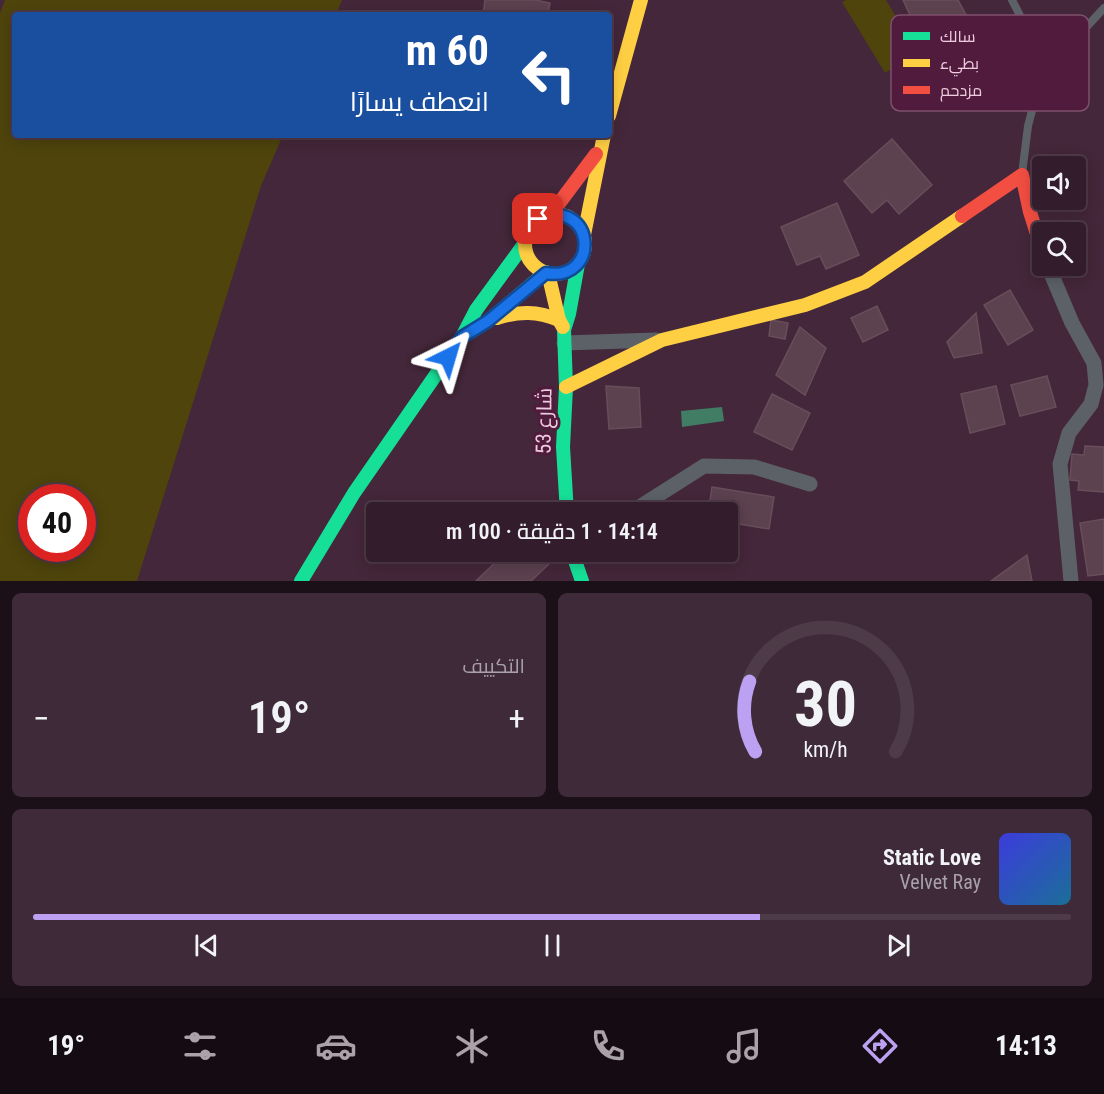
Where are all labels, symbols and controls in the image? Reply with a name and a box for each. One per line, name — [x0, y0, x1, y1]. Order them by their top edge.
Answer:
legend — [891, 15, 1089, 111]
text: 60 m — [406, 26, 489, 75]
text: سالك — [940, 27, 975, 46]
icon: left — [510, 36, 588, 114]
text: بطيء — [940, 54, 979, 77]
text: مزدحم — [940, 81, 982, 102]
text: انعطف يسارًا — [350, 86, 489, 118]
map controls — [1032, 156, 1086, 276]
button: sound — [1032, 156, 1086, 210]
pin — [512, 193, 563, 244]
icon: arrive — [521, 202, 554, 235]
button: search — [1032, 222, 1086, 276]
position arrow — [416, 325, 480, 389]
street label: شارع 53 — [531, 388, 559, 454]
speed limit sign: 40 — [18, 484, 96, 562]
text: 14:14 · 1 دقيقة · 100 m — [446, 519, 658, 544]
text: التكييف — [462, 654, 525, 678]
text: 30 — [793, 668, 857, 741]
text: 19° — [248, 691, 310, 744]
text: − — [33, 699, 50, 738]
text: + — [509, 699, 525, 738]
text: km/h — [803, 737, 847, 762]
text: Static Love — [883, 845, 981, 870]
text: Velvet Ray — [900, 870, 981, 894]
icon: previous — [190, 929, 223, 962]
icon: pause — [536, 929, 569, 962]
icon: next — [882, 929, 915, 962]
icon: filters — [179, 1025, 221, 1067]
icon: car — [315, 1025, 357, 1067]
icon: climate — [451, 1025, 493, 1067]
icon: phone — [587, 1025, 629, 1067]
icon: music — [723, 1025, 765, 1067]
icon: directions — [859, 1025, 901, 1067]
text: 19° — [47, 1030, 85, 1062]
text: 14:13 — [995, 1030, 1057, 1062]

